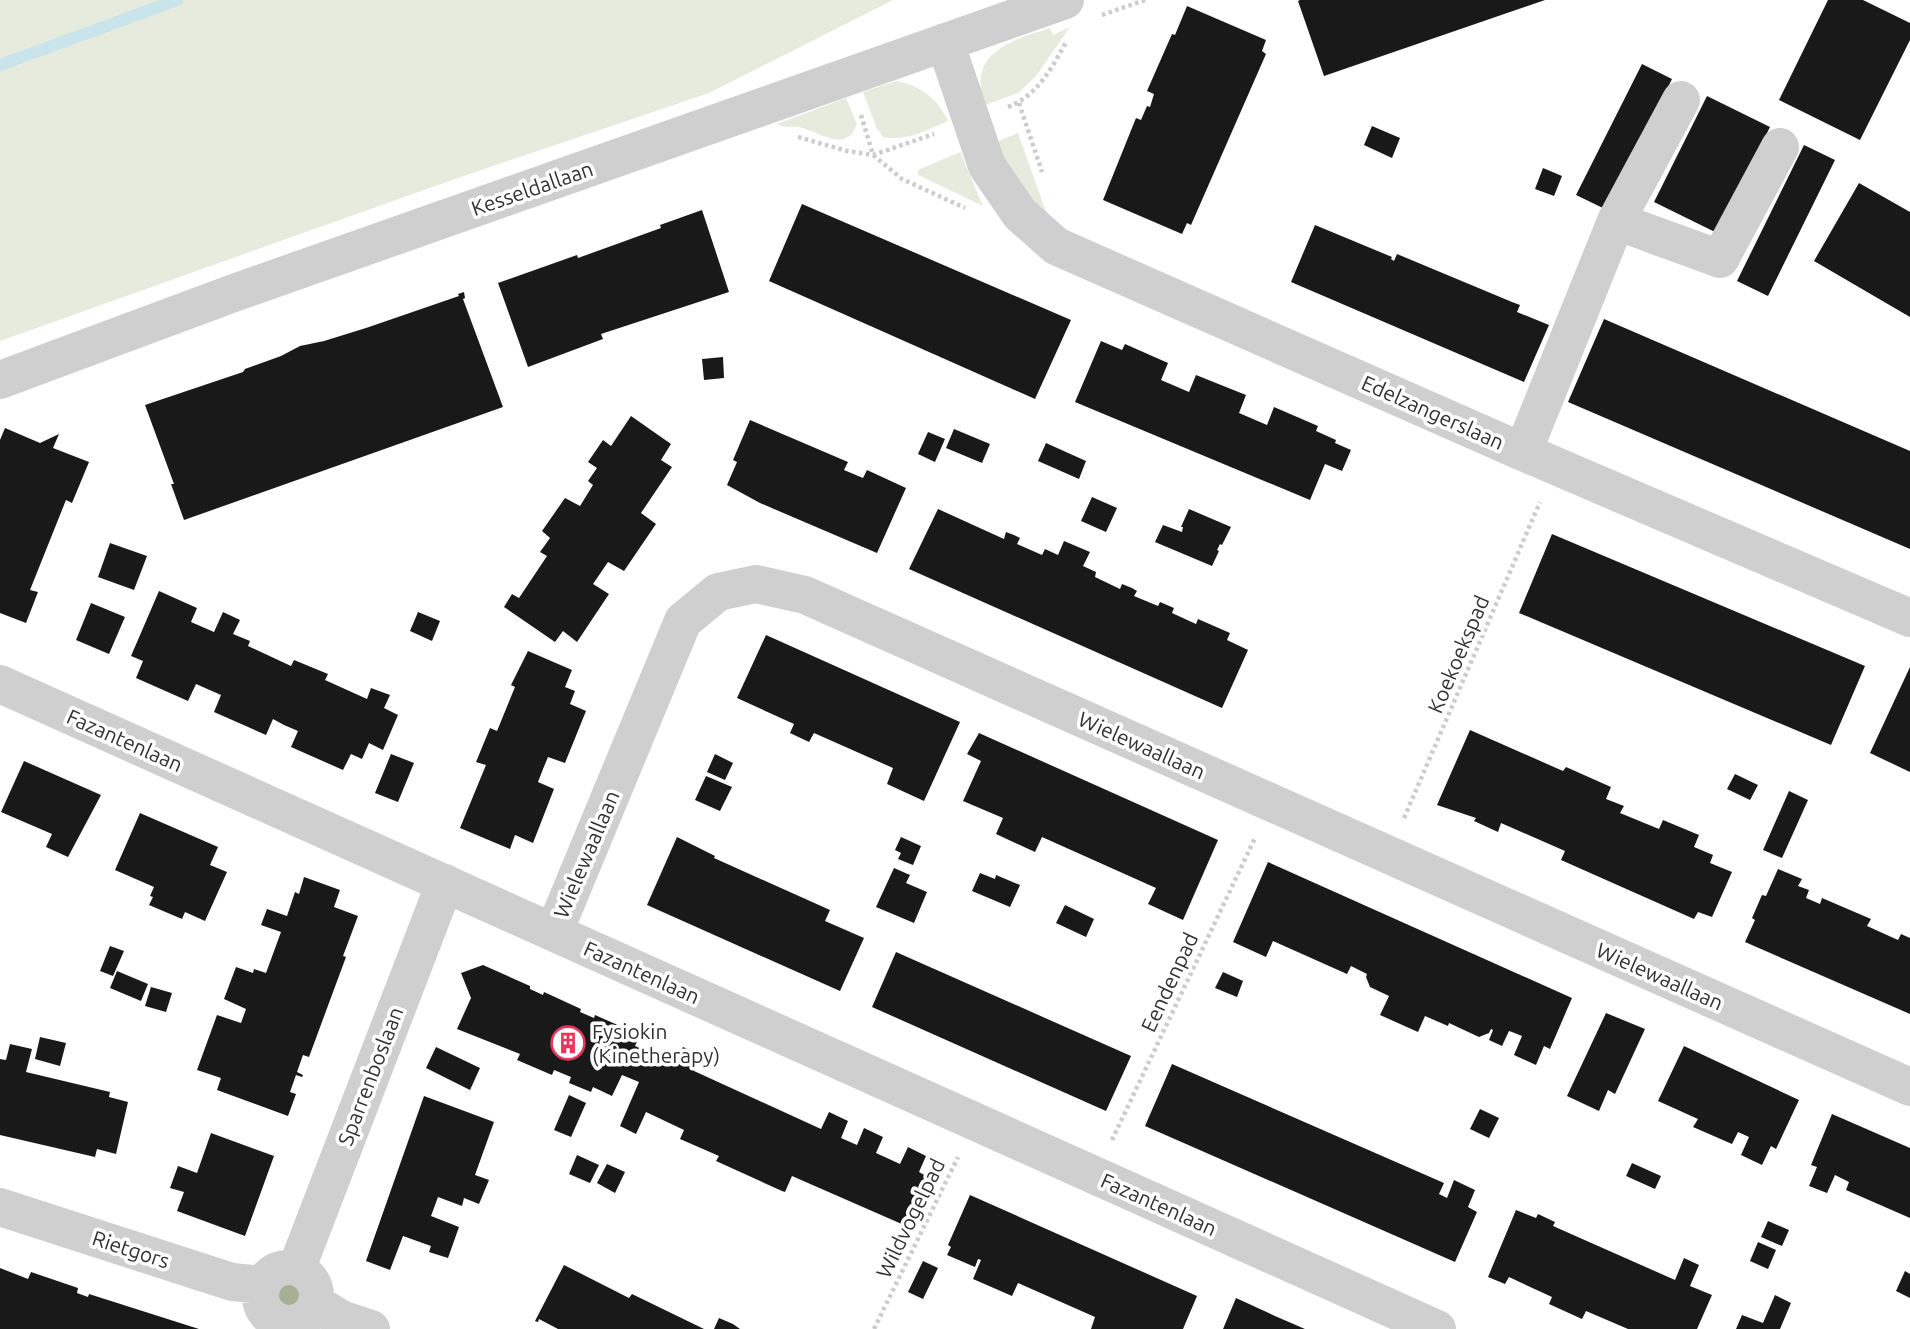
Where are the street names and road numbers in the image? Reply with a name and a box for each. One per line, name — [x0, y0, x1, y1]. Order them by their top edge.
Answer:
street label: Kesseldallaan — [468, 156, 596, 220]
street label: Edelzangerslaan — [1358, 370, 1508, 454]
street label: Koekoekspad — [1422, 592, 1494, 716]
street label: Fazantenlaan — [63, 704, 187, 776]
street label: Wielewaallaan — [1075, 706, 1209, 784]
street label: Wielewaallaan — [548, 787, 624, 921]
street label: Eendenpad — [1136, 929, 1202, 1035]
street label: Fazantenlaan — [580, 936, 704, 1008]
street label: Wielewaallaan — [1593, 937, 1727, 1015]
street label: Sparrenboslaan — [333, 1003, 407, 1149]
street label: Wildvogelpad — [871, 1154, 949, 1282]
street label: Fazantenlaan — [1097, 1168, 1221, 1240]
street label: Rietgors — [90, 1225, 172, 1273]

